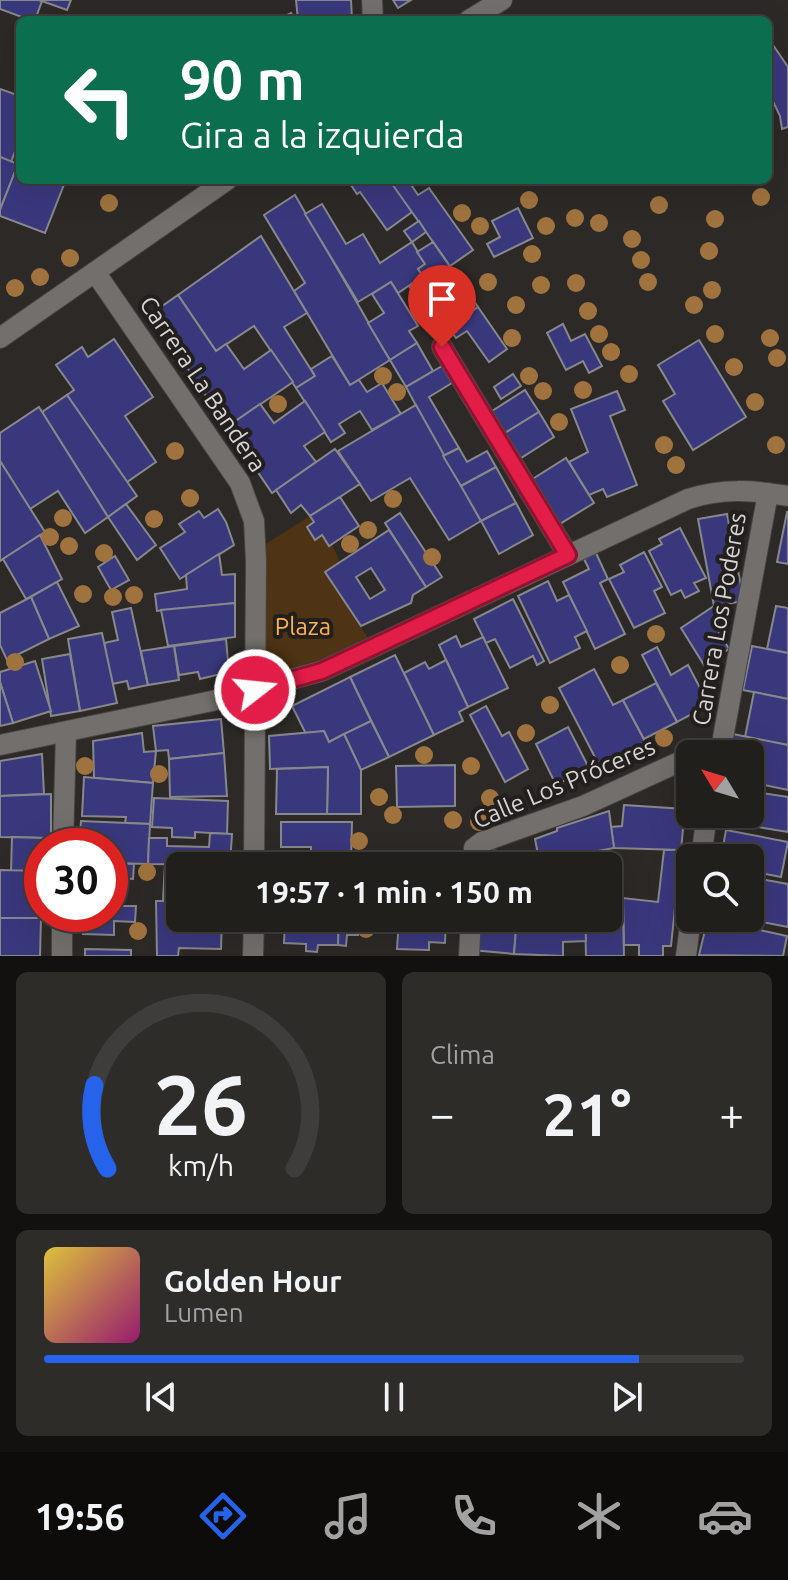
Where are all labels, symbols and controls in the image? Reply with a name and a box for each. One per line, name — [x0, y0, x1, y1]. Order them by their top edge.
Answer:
icon: left — [48, 48, 152, 152]
text: 90 m — [180, 48, 305, 111]
text: Gira a la izquierda — [180, 114, 464, 155]
pin — [408, 265, 476, 347]
icon: arrive — [420, 277, 464, 321]
street label: Carrera La Bandera — [134, 291, 272, 477]
street label: Carrera Los Poderes — [687, 510, 751, 728]
park label: Plaza — [275, 613, 331, 640]
position arrow — [213, 648, 297, 732]
street label: Calle Los Próceres — [469, 732, 659, 834]
north arrow — [676, 740, 764, 828]
map controls — [676, 740, 764, 932]
speed limit sign: 30 — [24, 828, 128, 932]
button: search — [676, 844, 764, 932]
text: 19:57 · 1 min · 150 m — [255, 875, 533, 909]
text: Clima — [430, 1040, 495, 1069]
text: 26 — [154, 1057, 248, 1151]
text: 21° — [543, 1080, 631, 1147]
text: − — [430, 1089, 455, 1138]
text: + — [719, 1089, 744, 1138]
text: km/h — [168, 1149, 234, 1181]
text: Golden Hour — [164, 1264, 342, 1298]
text: Lumen — [164, 1298, 244, 1327]
icon: previous — [139, 1375, 183, 1419]
icon: pause — [372, 1375, 416, 1419]
icon: next — [605, 1375, 649, 1419]
icon: directions — [195, 1488, 251, 1544]
icon: music — [320, 1488, 376, 1544]
icon: phone — [446, 1488, 502, 1544]
icon: climate — [571, 1488, 627, 1544]
icon: car — [697, 1488, 753, 1544]
text: 19:56 — [35, 1496, 125, 1537]

